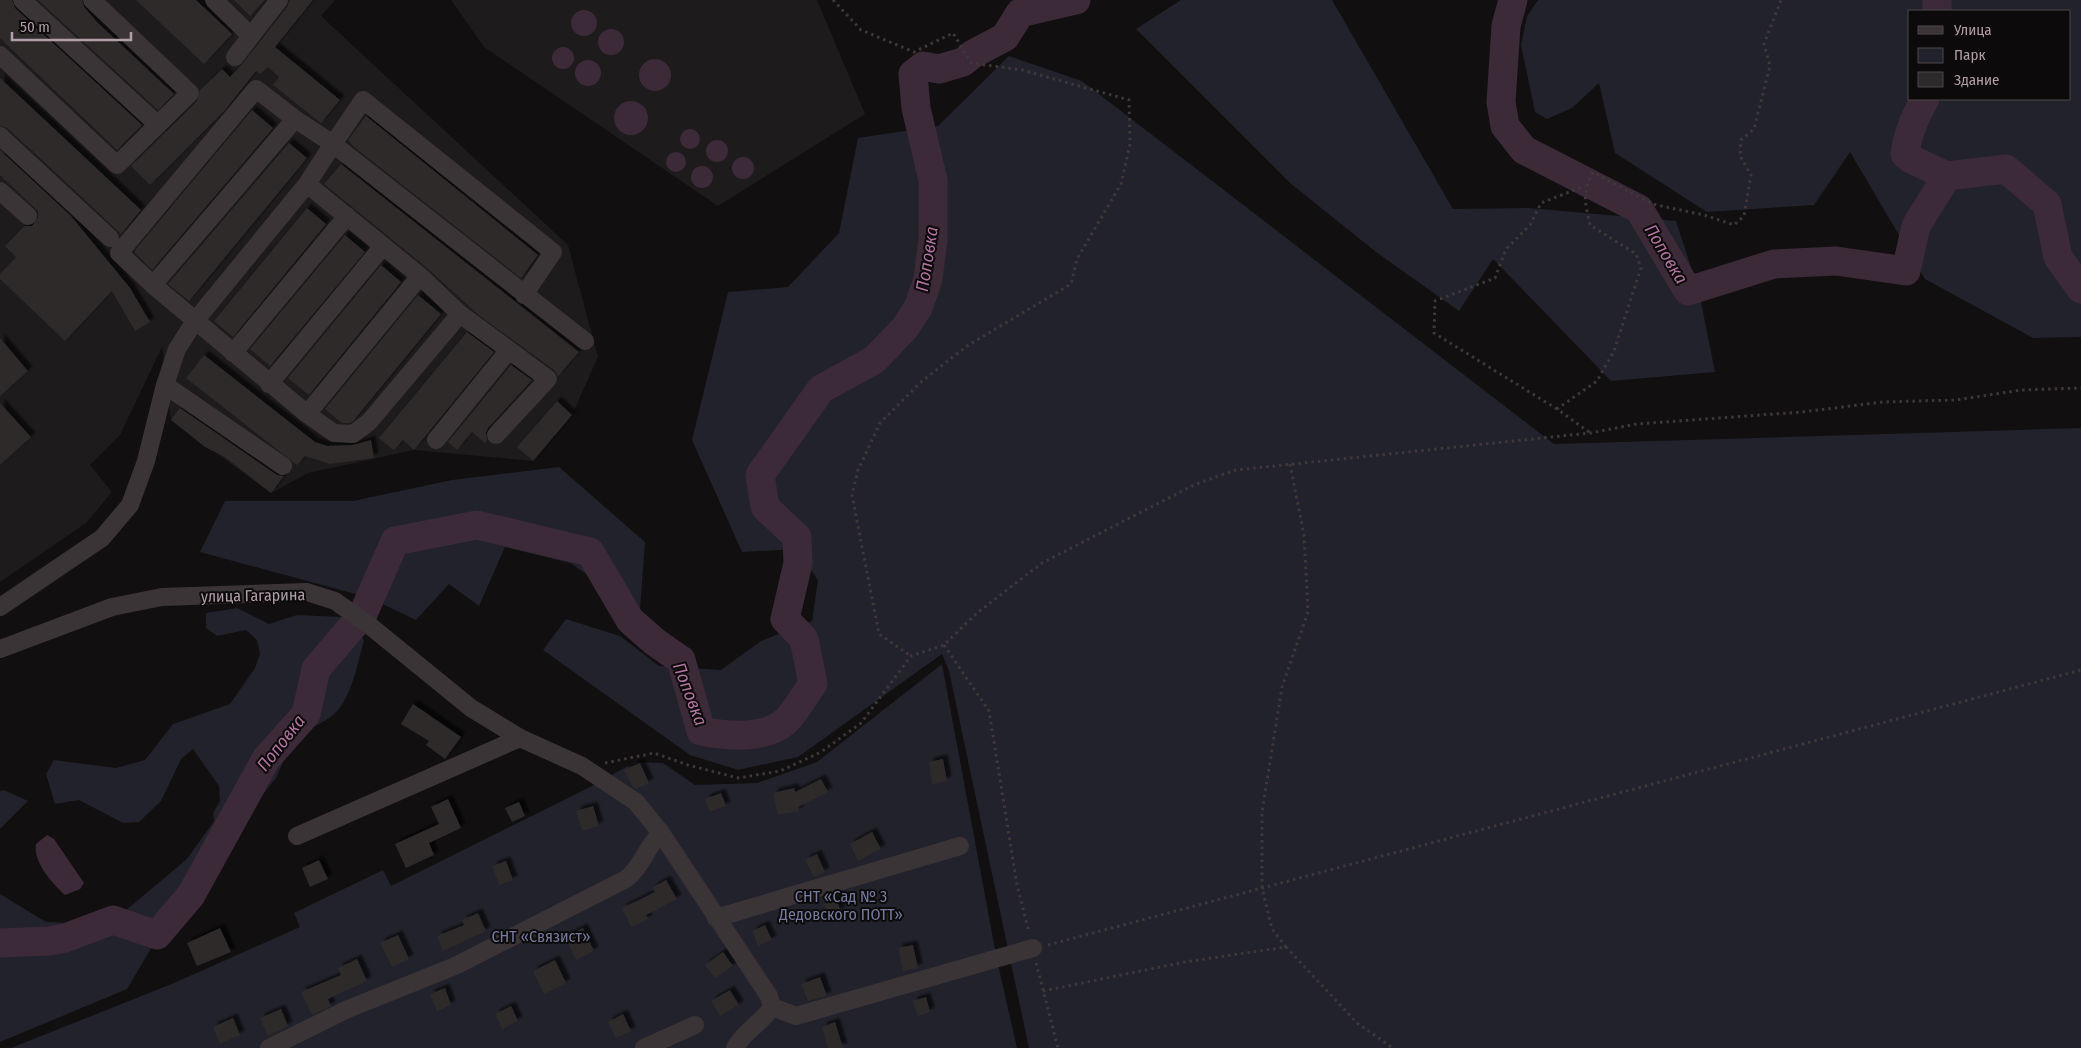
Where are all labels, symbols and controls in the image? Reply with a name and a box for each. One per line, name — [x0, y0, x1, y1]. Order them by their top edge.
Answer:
scale bar — [12, 10, 131, 42]
legend — [1908, 10, 2071, 100]
text: 50 m — [20, 18, 50, 36]
text: Улица — [1953, 21, 1992, 39]
text: Парк — [1954, 46, 1985, 64]
text: Здание — [1954, 71, 2000, 89]
water label: Поповка — [1640, 220, 1692, 288]
water label: Поповка — [911, 225, 943, 293]
street label: улица Гагарина — [201, 585, 305, 606]
water label: Поповка — [668, 659, 712, 729]
water label: Поповка — [252, 710, 310, 776]
park label: СНТ «Сад № 3 Дедовского ПОТТ» — [778, 887, 903, 924]
park label: СНТ «Связист» — [491, 927, 591, 946]

